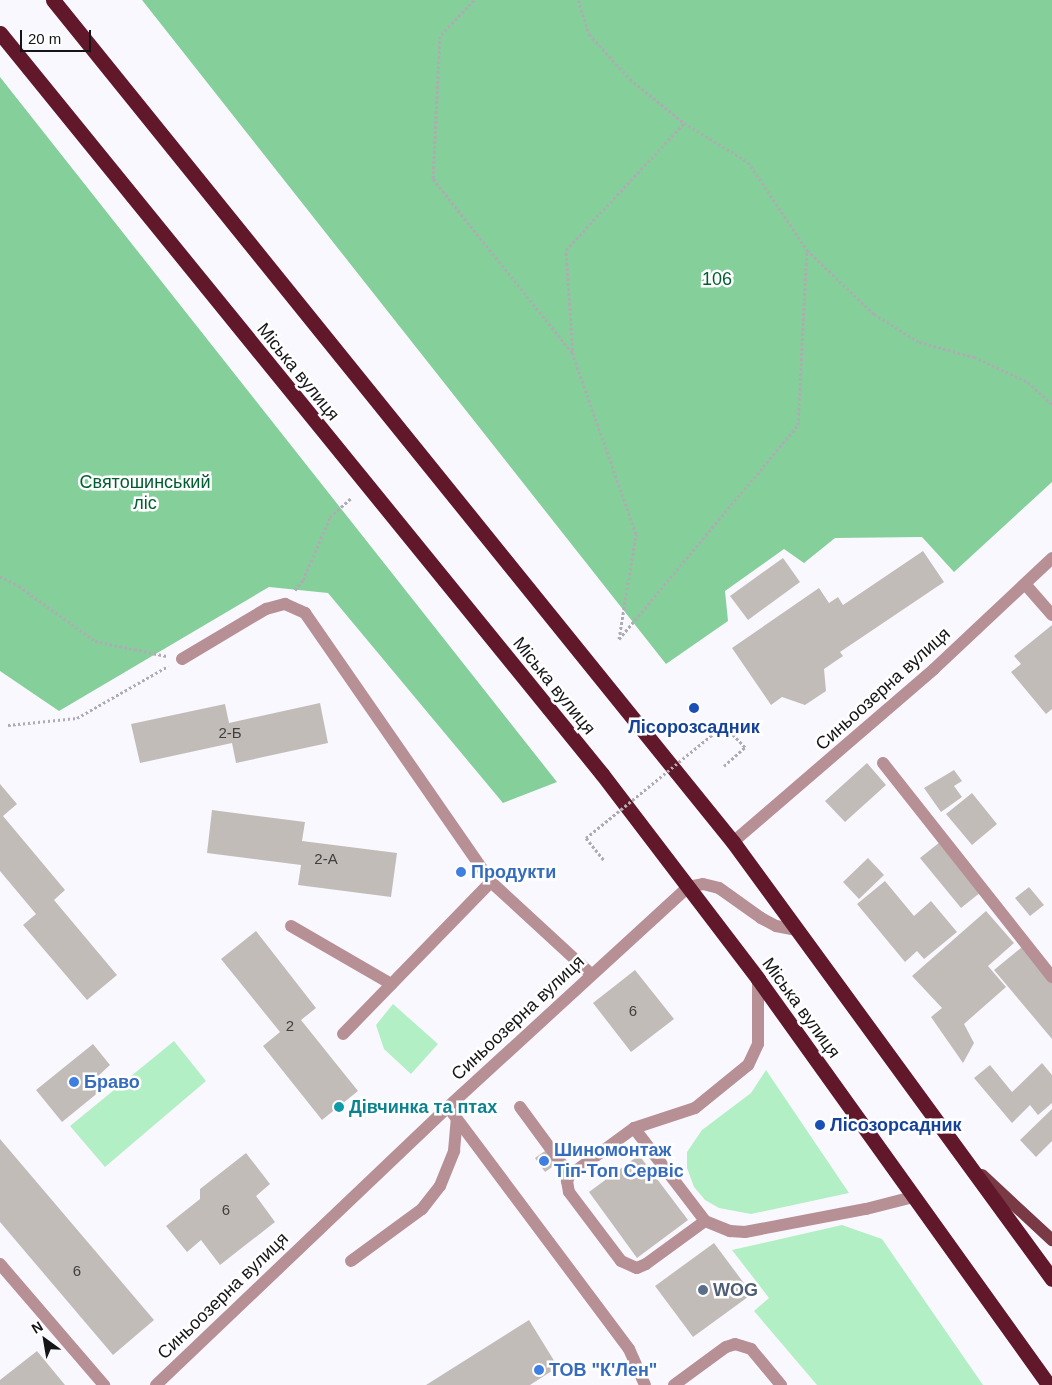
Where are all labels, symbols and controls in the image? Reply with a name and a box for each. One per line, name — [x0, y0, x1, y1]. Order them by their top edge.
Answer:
scale bar — [22, 20, 94, 52]
text: 20 m — [28, 30, 61, 47]
park label: 106 — [702, 268, 732, 290]
street label: Міська вулиця — [252, 319, 344, 425]
park label: Святошинський ліс — [80, 472, 210, 514]
street label: Синьоозерна вулиця — [811, 623, 955, 755]
street label: Міська вулиця — [508, 633, 600, 739]
marker: Лісорозсадник — [688, 702, 700, 714]
place label: Лісорозсадник — [628, 716, 760, 738]
house number: 2-Б — [218, 724, 242, 742]
house number: 2-А — [314, 850, 338, 868]
place label: Продукти — [471, 861, 556, 883]
marker: Продукти — [455, 866, 467, 878]
street label: Синьоозерна вулиця — [447, 951, 589, 1085]
street label: Міська вулиця — [757, 953, 845, 1063]
house number: 6 — [629, 1002, 637, 1020]
house number: 2 — [286, 1017, 294, 1035]
place label: Браво — [84, 1071, 140, 1093]
marker: Браво — [68, 1076, 80, 1088]
place label: Дівчинка та птах — [349, 1096, 497, 1118]
marker: Дівчинка та птах — [333, 1101, 345, 1113]
place label: Лісозорсадник — [830, 1114, 962, 1136]
marker: Лісозорсадник — [814, 1119, 826, 1131]
place label: Шиномонтаж Тіп-Топ Сервіс — [554, 1140, 684, 1182]
marker: Шиномонтаж Тіп-Топ Сервіс — [538, 1155, 550, 1167]
house number: 6 — [222, 1201, 230, 1219]
street label: Синьоозерна вулиця — [153, 1228, 293, 1364]
house number: 6 — [73, 1262, 81, 1280]
place label: WOG — [713, 1279, 758, 1301]
marker: WOG — [697, 1284, 709, 1296]
north arrow — [20, 1315, 70, 1365]
text: N — [29, 1318, 46, 1337]
place label: ТОВ "К'Лен" — [549, 1359, 657, 1381]
marker: ТОВ "К'Лен" — [533, 1364, 545, 1376]

